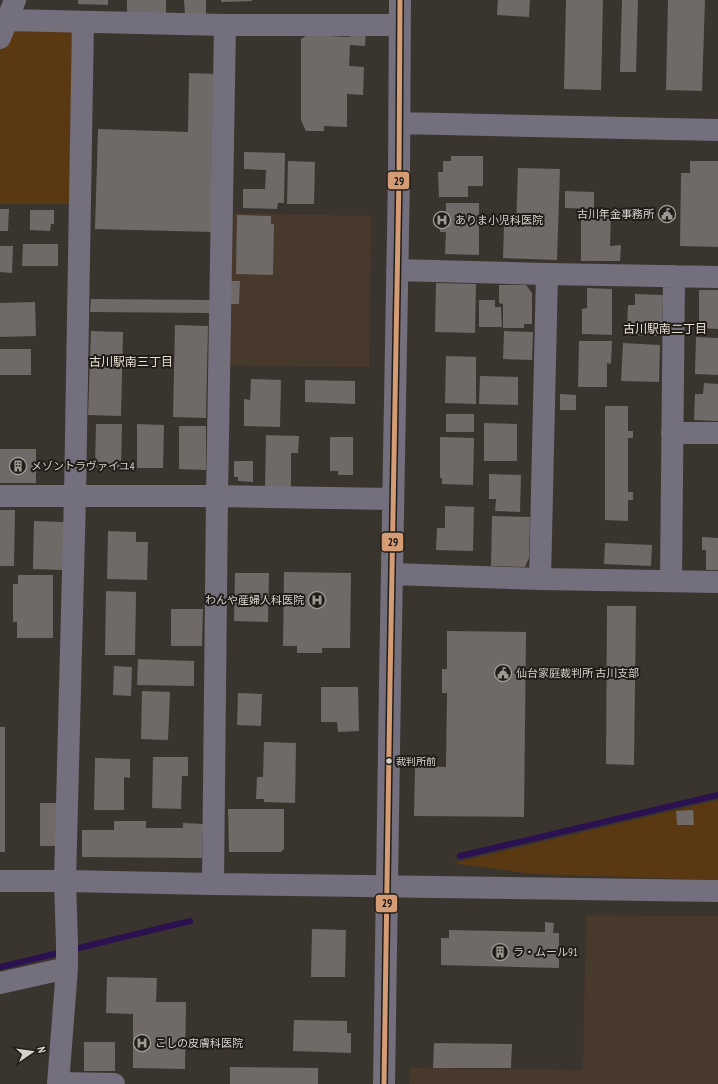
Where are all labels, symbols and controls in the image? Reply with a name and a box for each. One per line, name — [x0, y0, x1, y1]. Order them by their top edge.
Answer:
line badge: 29 — [387, 171, 410, 190]
text: 29 — [394, 174, 404, 188]
public building icon: 古川年金事務所 — [657, 204, 677, 224]
place label: 古川年金事務所 — [577, 207, 655, 221]
hospital icon: ありま小児科医院 — [432, 210, 452, 230]
place label: ありま小児科医院 — [455, 213, 543, 227]
district label: 古川駅南二丁目 — [623, 321, 707, 336]
district label: 古川駅南三丁目 — [89, 354, 173, 369]
building icon: メゾントラヴァイユ4 — [8, 456, 28, 476]
place label: メゾントラヴァイユ4 — [31, 459, 135, 473]
line badge: 29 — [381, 532, 404, 552]
text: 29 — [388, 535, 398, 549]
hospital icon: わんや産婦人科医院 — [307, 590, 327, 610]
place label: わんや産婦人科医院 — [205, 593, 304, 607]
public building icon: 仙台家庭裁判所 古川支部 — [493, 663, 513, 683]
place label: 仙台家庭裁判所 古川支部 — [516, 666, 639, 680]
place label: 裁判所前 — [396, 755, 436, 768]
marker: 裁判所前 — [384, 756, 394, 766]
line badge: 29 — [375, 894, 398, 913]
text: 29 — [382, 896, 392, 910]
building icon: ラ・ムール91 — [490, 942, 510, 962]
place label: ラ・ムール91 — [513, 945, 578, 959]
north arrow — [12, 1032, 52, 1072]
hospital icon: こしの皮膚科医院 — [132, 1033, 152, 1053]
place label: こしの皮膚科医院 — [155, 1036, 243, 1050]
text: N — [34, 1045, 49, 1054]

